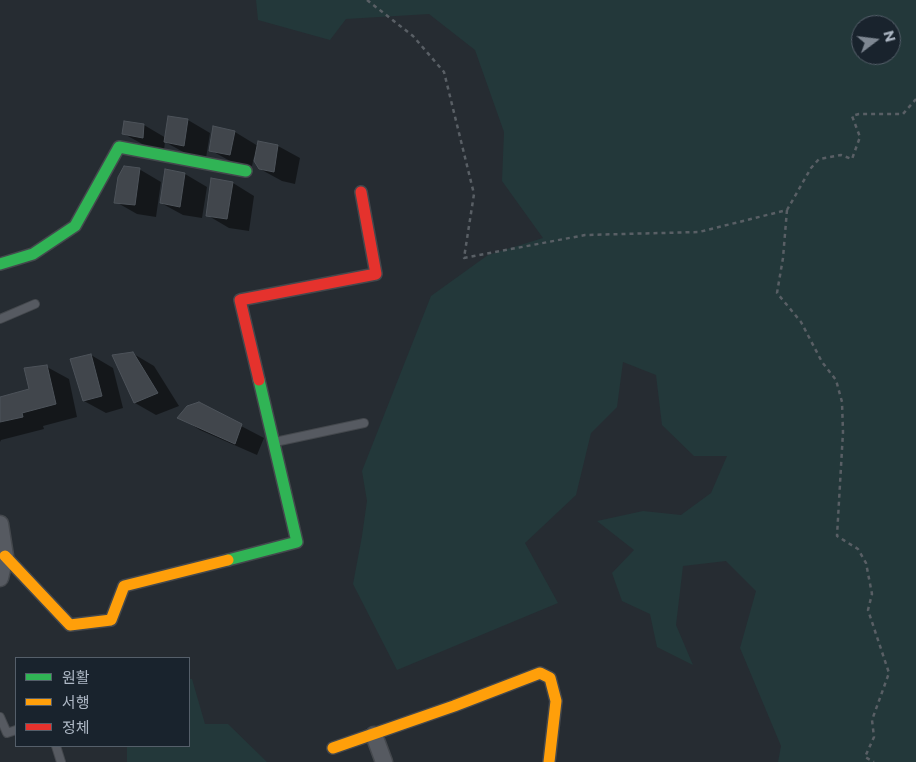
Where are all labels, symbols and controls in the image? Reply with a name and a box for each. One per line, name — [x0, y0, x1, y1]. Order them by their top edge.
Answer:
north arrow — [851, 15, 901, 65]
text: N — [879, 29, 900, 44]
legend — [15, 657, 190, 747]
text: 원활 — [62, 668, 90, 687]
text: 서행 — [62, 693, 90, 712]
text: 정체 — [62, 718, 90, 737]

